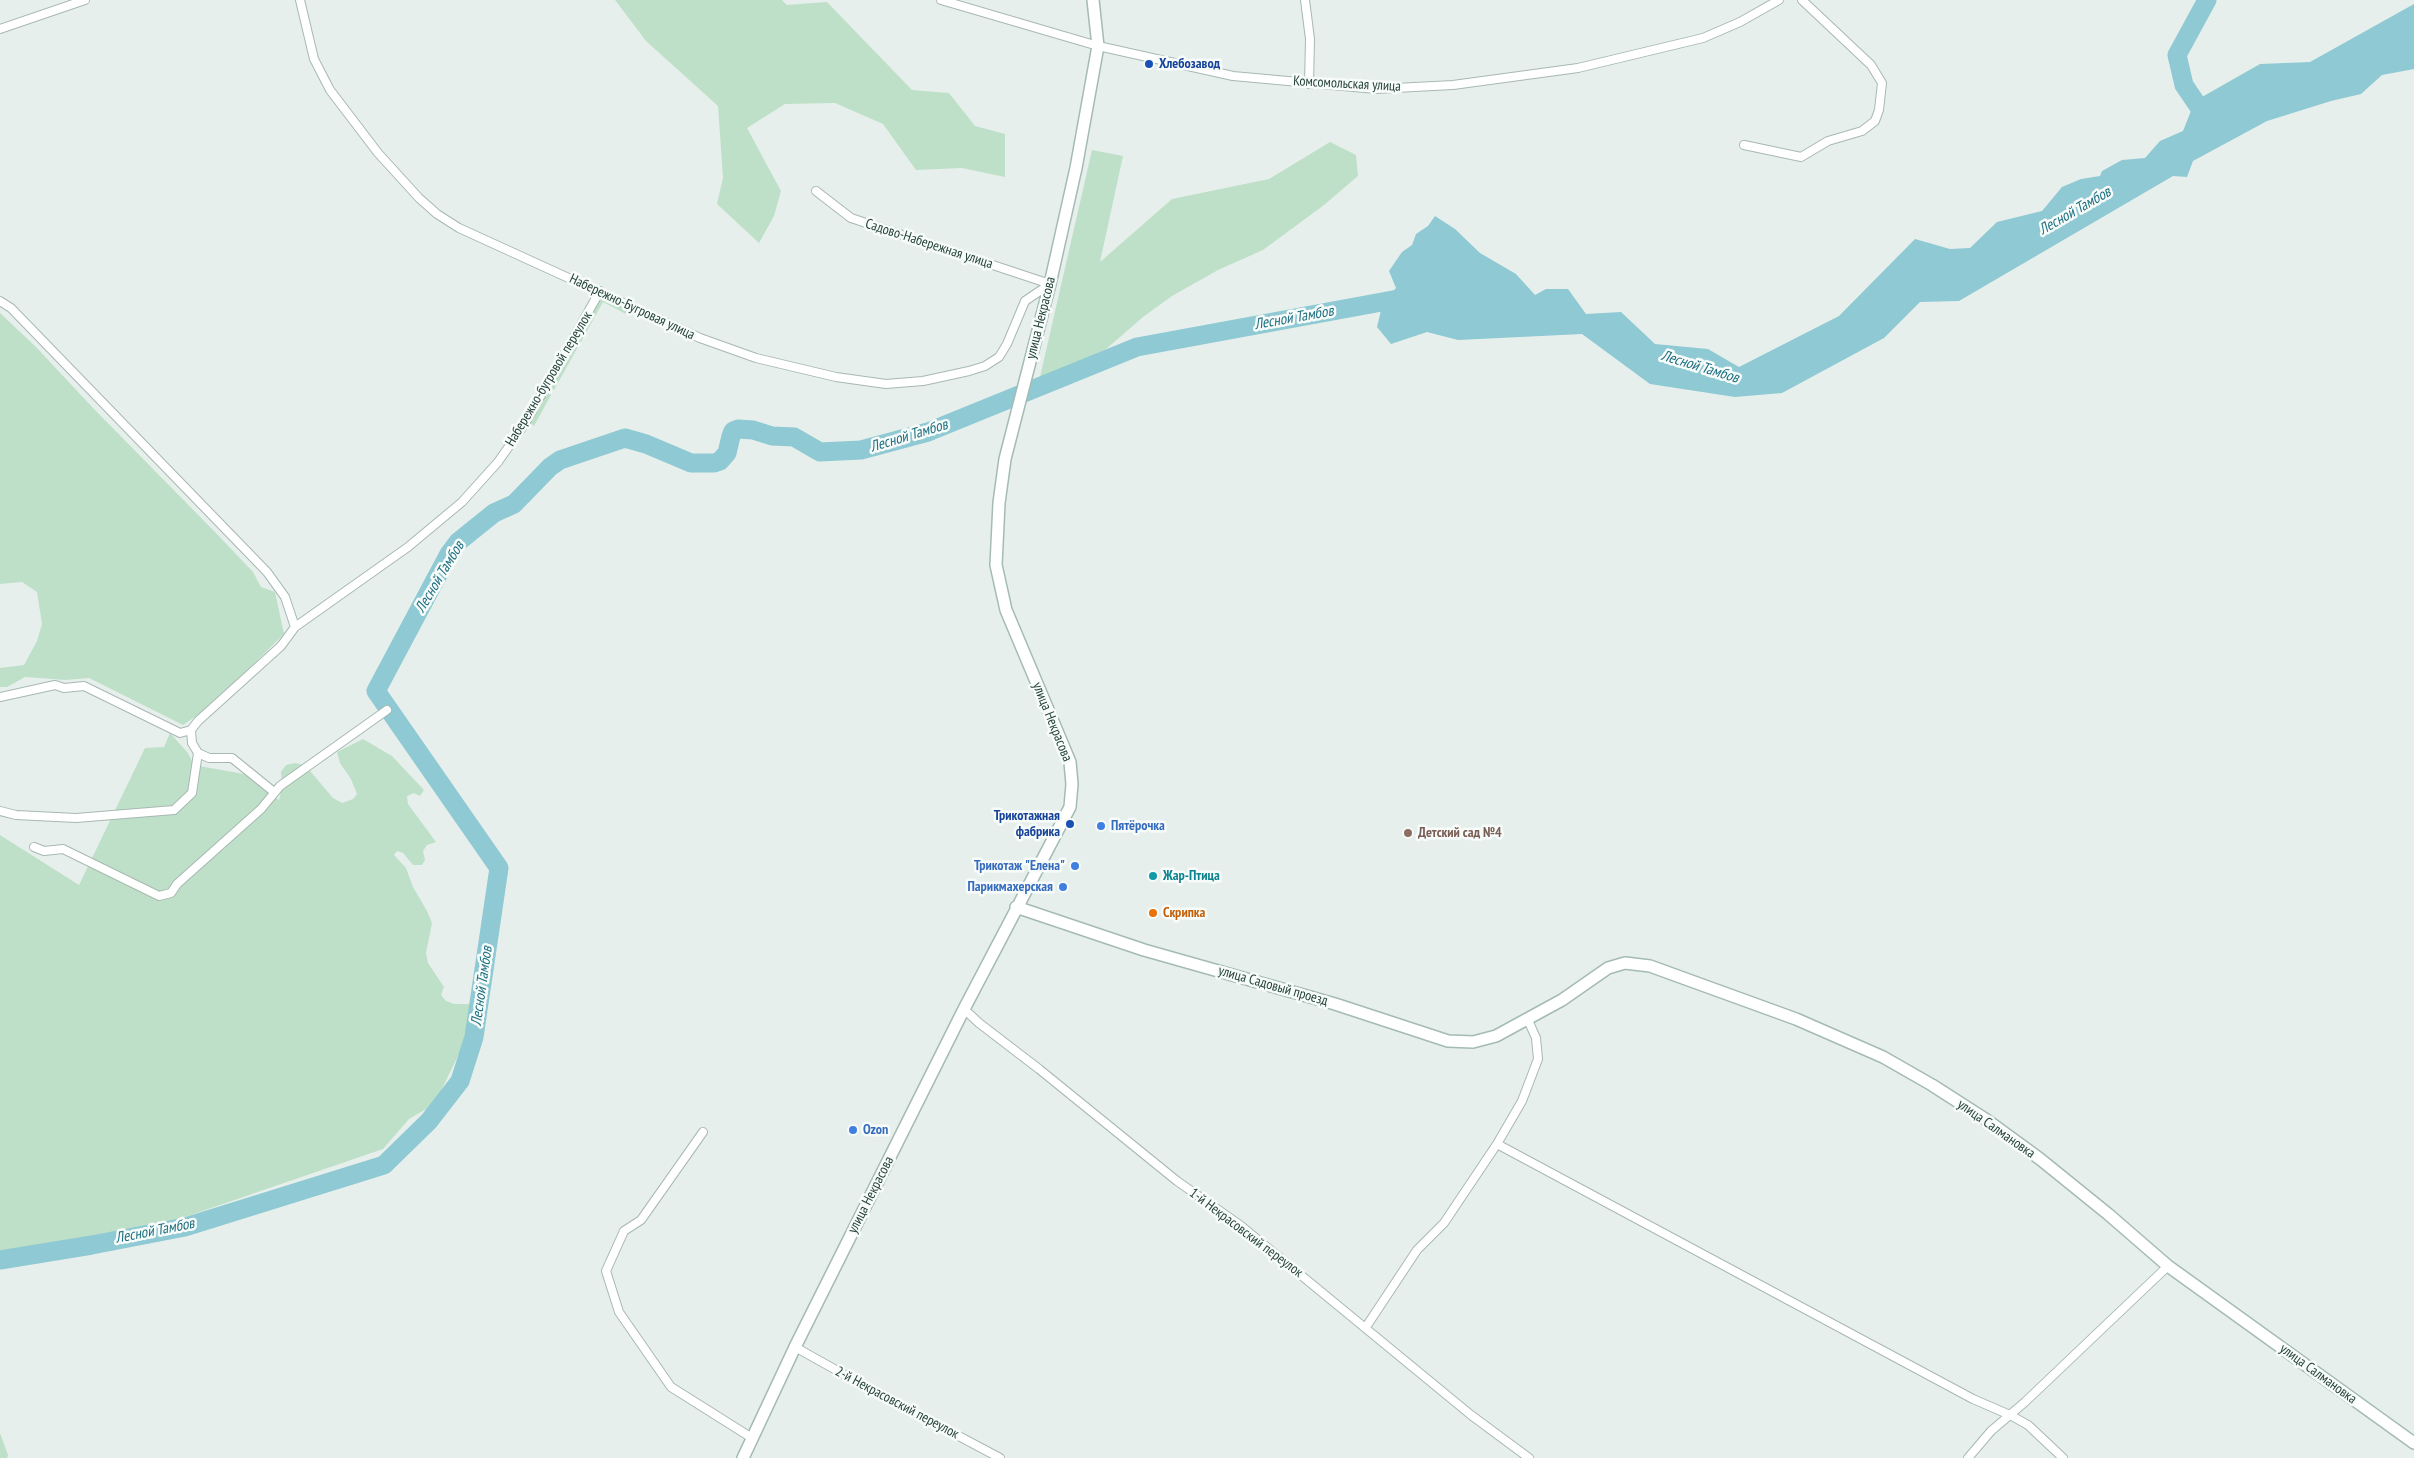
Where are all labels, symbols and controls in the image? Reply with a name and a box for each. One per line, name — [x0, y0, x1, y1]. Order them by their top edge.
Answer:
place label: Хлебозавод — [1159, 56, 1220, 72]
marker: Хлебозавод — [1143, 58, 1155, 70]
street label: Комсомольская улица — [1293, 73, 1401, 95]
water label: Лесной Тамбов — [2036, 183, 2114, 239]
street label: Садово-Набережная улица — [863, 215, 995, 273]
street label: Набережно-Бугровая улица — [567, 271, 697, 343]
street label: улица Некрасова — [1023, 275, 1059, 361]
water label: Лесной Тамбов — [1253, 302, 1335, 334]
street label: Набережно-бугровой переулок — [502, 308, 596, 450]
water label: Лесной Тамбов — [1659, 347, 1741, 387]
water label: Лесной Тамбов — [868, 416, 950, 456]
water label: Лесной Тамбов — [412, 538, 468, 616]
street label: улица Некрасова — [1028, 680, 1076, 764]
place label: Трикотажная фабрика — [994, 808, 1060, 840]
marker: Трикотажная фабрика — [1064, 818, 1076, 830]
place label: Пятёрочка — [1111, 818, 1165, 834]
marker: Пятёрочка — [1095, 820, 1107, 832]
place label: Детский сад №4 — [1418, 825, 1502, 841]
marker: Детский сад №4 — [1402, 827, 1414, 839]
place label: Трикотаж "Елена" — [974, 858, 1065, 874]
marker: Трикотаж "Елена" — [1069, 860, 1081, 872]
place label: Жар-Птица — [1163, 868, 1220, 884]
marker: Жар-Птица — [1147, 870, 1159, 882]
place label: Парикмахерская — [967, 879, 1053, 895]
marker: Парикмахерская — [1057, 881, 1069, 893]
place label: Скрипка — [1163, 905, 1205, 921]
marker: Скрипка — [1147, 907, 1159, 919]
water label: Лесной Тамбов — [468, 945, 496, 1027]
street label: улица Садовый проезд — [1216, 962, 1330, 1010]
street label: улица Салмановка — [1954, 1096, 2038, 1162]
place label: Ozon — [863, 1122, 888, 1138]
marker: Ozon — [847, 1124, 859, 1136]
street label: улица Некрасова — [844, 1154, 898, 1236]
street label: 1-й Некрасовский переулок — [1186, 1185, 1306, 1281]
water label: Лесной Тамбов — [114, 1215, 196, 1247]
street label: улица Салмановка — [2276, 1340, 2360, 1408]
street label: 2-й Некрасовский переулок — [832, 1363, 962, 1443]

